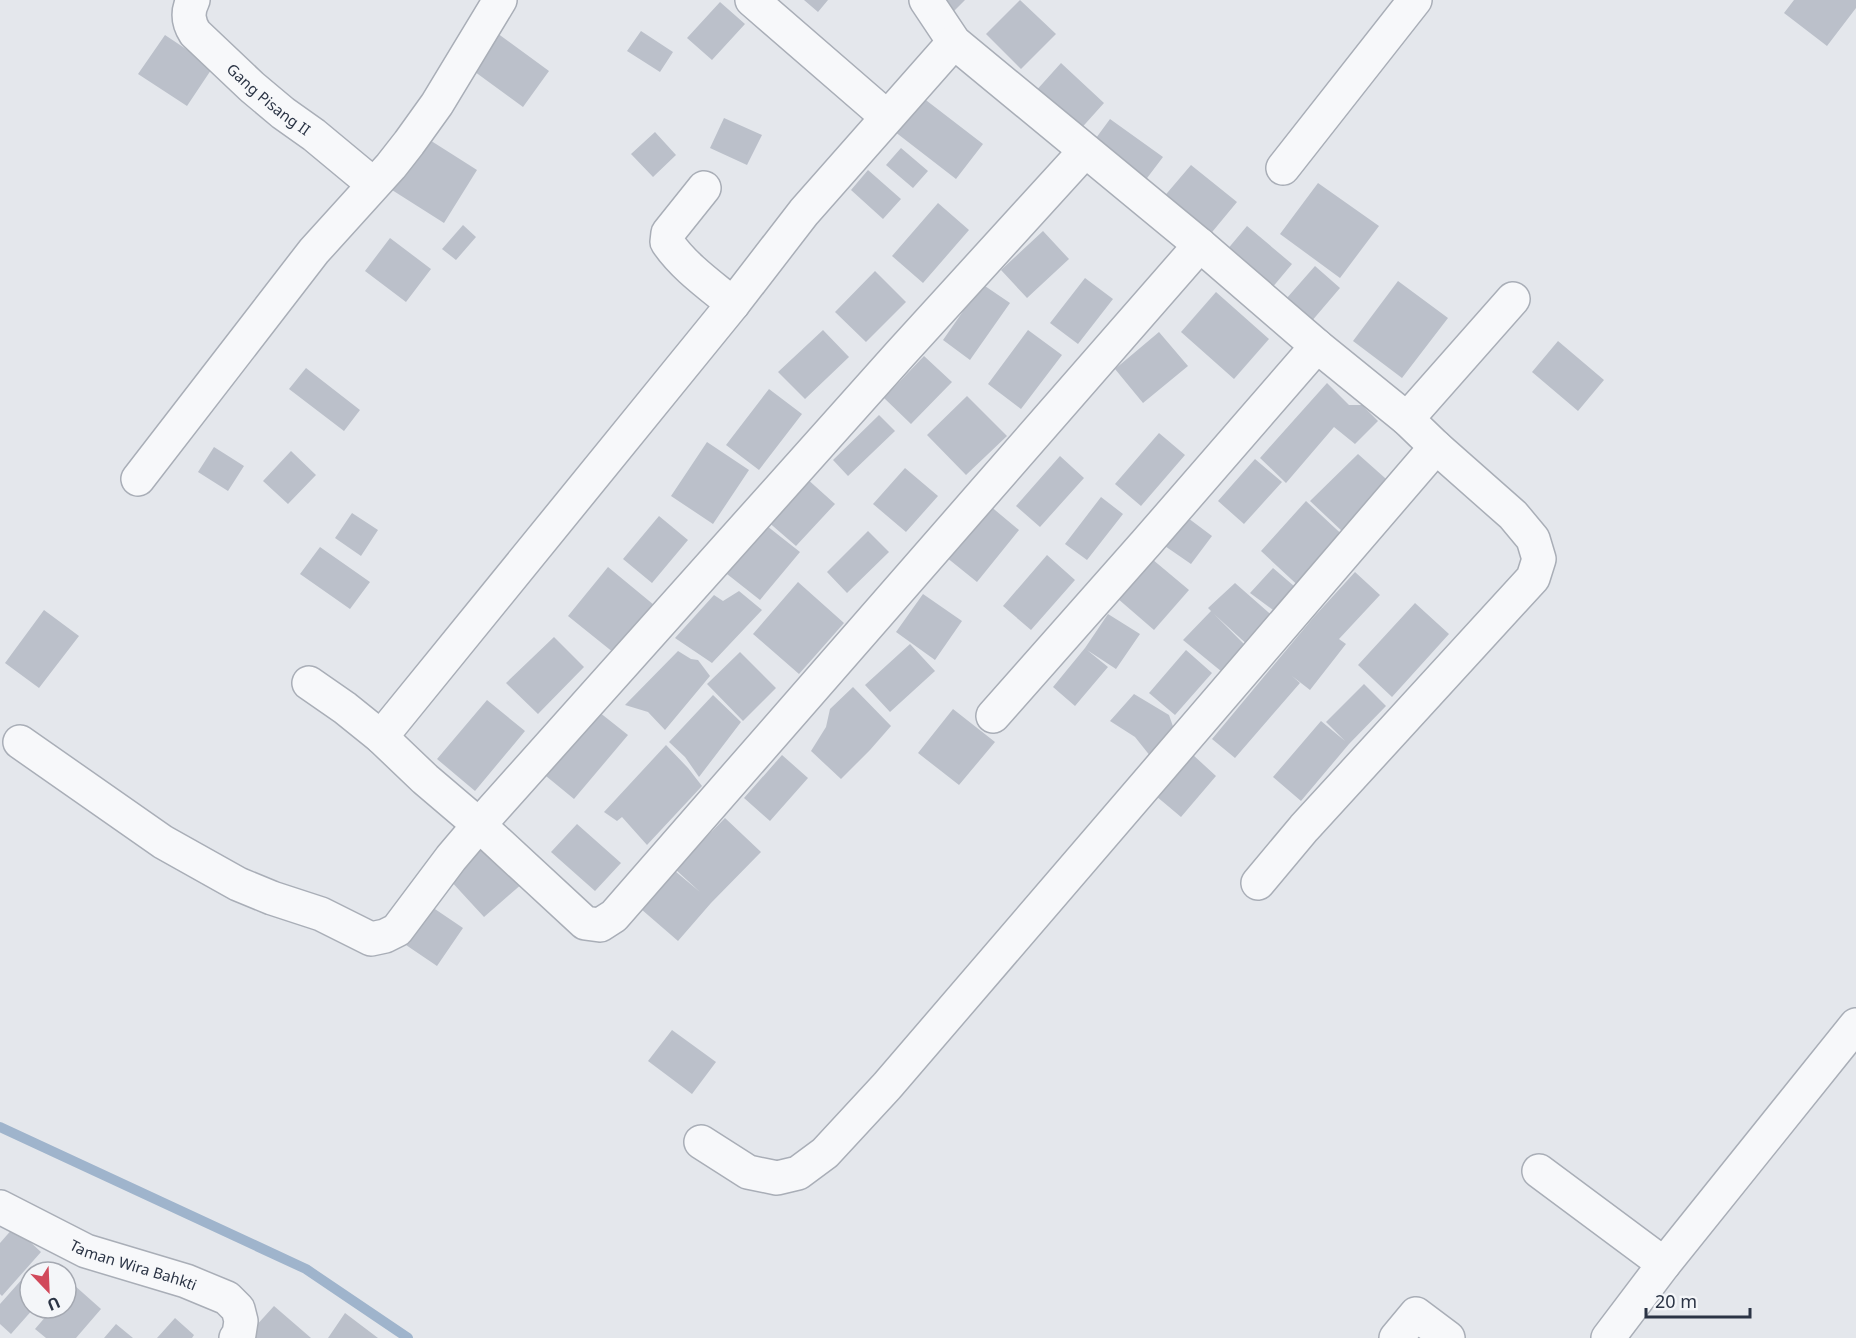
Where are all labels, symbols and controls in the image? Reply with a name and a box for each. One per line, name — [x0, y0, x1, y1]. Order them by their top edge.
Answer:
street label: Gang Pisang II — [223, 59, 315, 140]
street label: Taman Wira Bahkti — [67, 1235, 200, 1294]
north arrow — [18, 1260, 78, 1320]
scale bar — [1646, 1281, 1750, 1319]
text: 20 m — [1655, 1289, 1697, 1313]
text: U — [44, 1291, 64, 1316]

